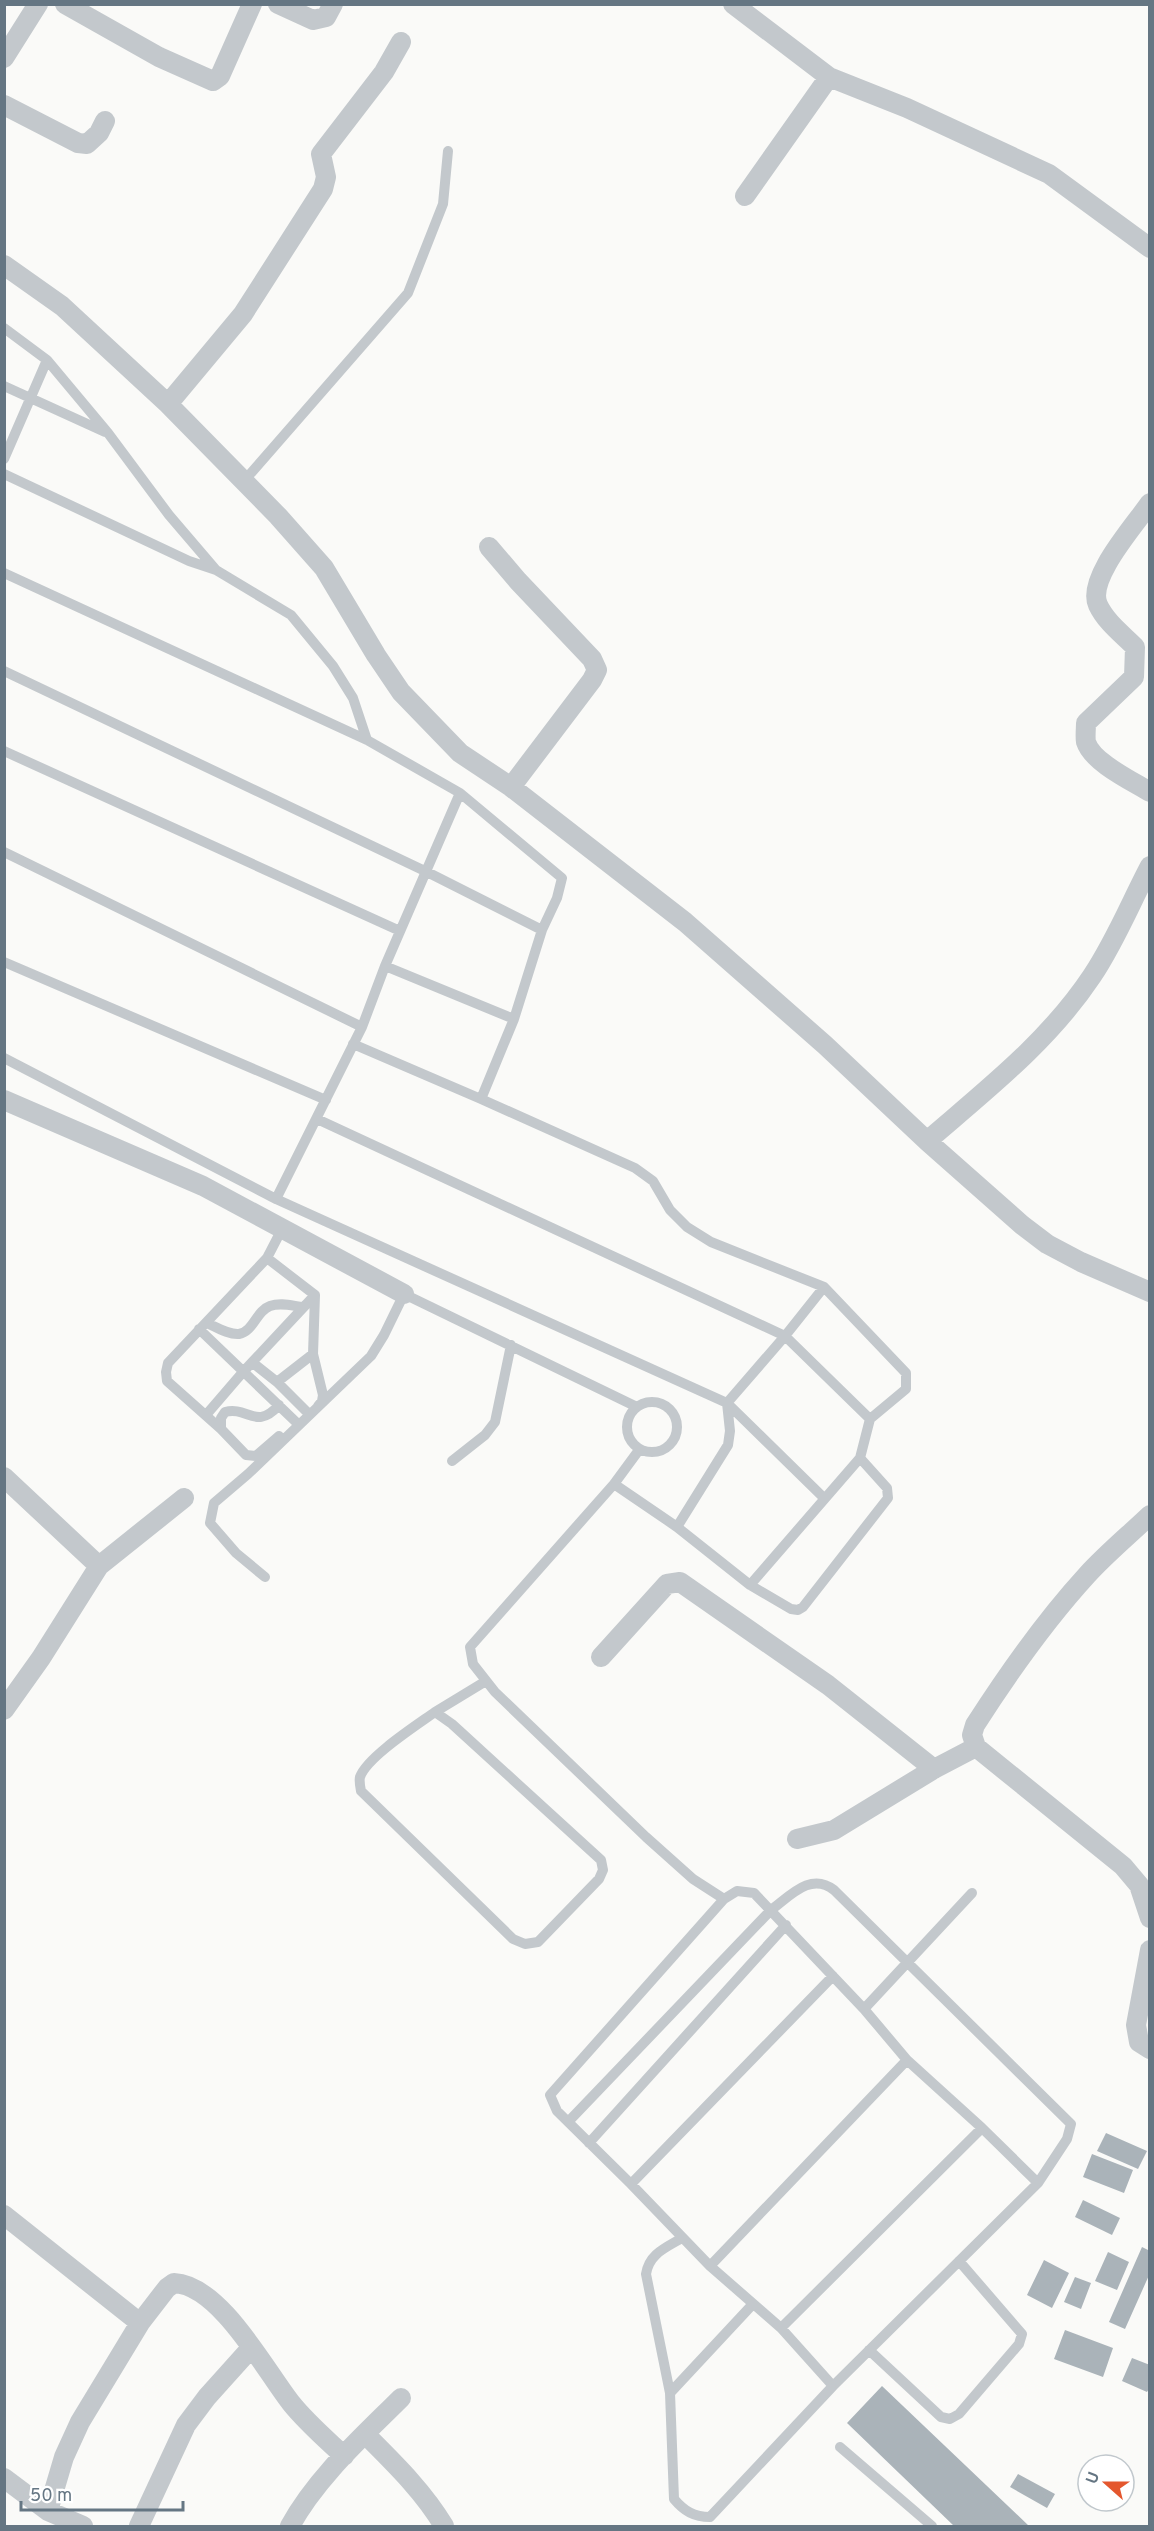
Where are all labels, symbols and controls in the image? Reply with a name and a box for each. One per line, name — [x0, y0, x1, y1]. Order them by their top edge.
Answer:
north arrow — [1076, 2453, 1136, 2513]
text: U — [1082, 2469, 1105, 2487]
scale bar — [21, 2474, 183, 2512]
text: 50 m — [30, 2485, 72, 2508]

